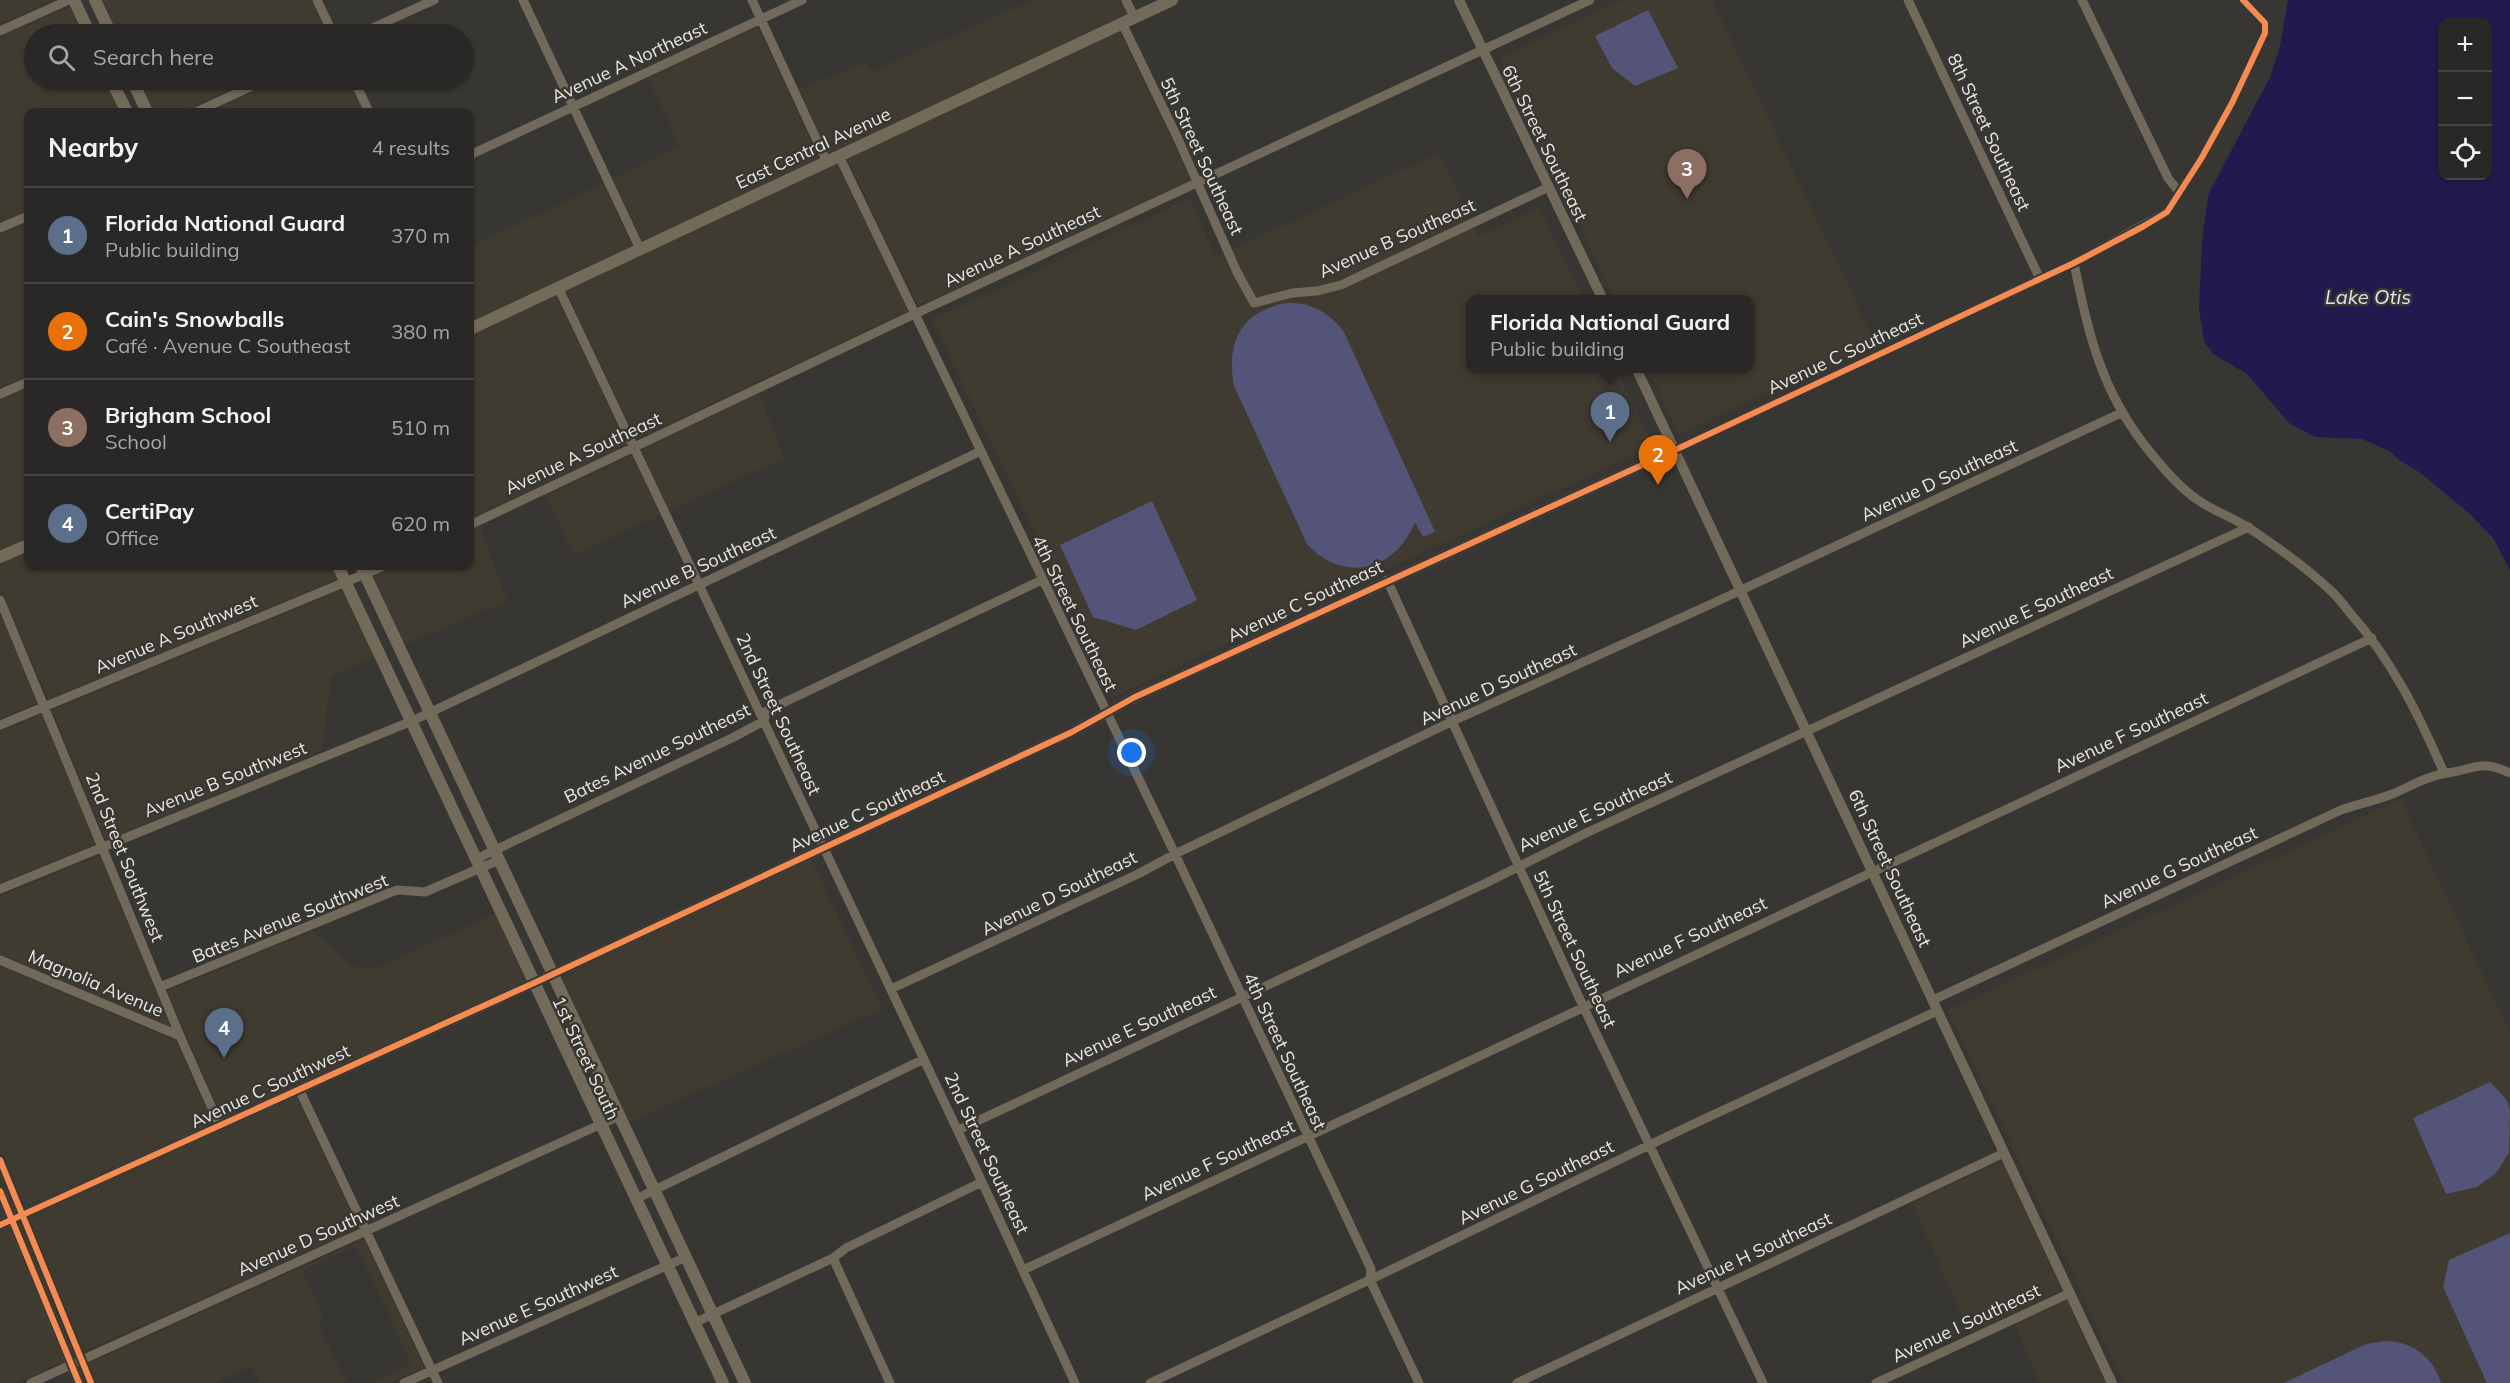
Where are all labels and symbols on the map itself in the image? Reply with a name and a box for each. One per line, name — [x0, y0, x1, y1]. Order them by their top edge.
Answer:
street label: Avenue A Northeast — [548, 16, 710, 108]
street label: 8th Street Southeast — [1942, 50, 2036, 214]
street label: 6th Street Southeast — [1497, 61, 1593, 225]
street label: 5th Street Southeast — [1155, 74, 1249, 238]
street label: East Central Avenue — [732, 102, 894, 194]
pin: 3 — [1668, 150, 1706, 199]
street label: Avenue B Southeast — [1315, 193, 1479, 283]
street label: Avenue A Southeast — [940, 200, 1104, 292]
water label: Lake Otis — [2325, 284, 2411, 309]
street label: Avenue C Southeast — [1764, 307, 1926, 399]
pin: 1 — [1590, 392, 1630, 442]
street label: Avenue A Southeast — [501, 407, 665, 499]
street label: Avenue D Southeast — [1857, 434, 2021, 526]
pin: 2 — [1638, 436, 1678, 485]
street label: Avenue B Southeast — [617, 521, 779, 613]
street label: 4th Street Southeast — [1027, 531, 1123, 695]
street label: Avenue C Southeast — [1224, 555, 1386, 647]
street label: Avenue E Southeast — [1955, 561, 2117, 653]
street label: Avenue A Southwest — [91, 589, 261, 679]
street label: 2nd Street Southeast — [731, 629, 827, 799]
street label: Avenue D Southeast — [1416, 638, 1580, 730]
street label: Avenue F Southeast — [2051, 686, 2211, 778]
street label: Bates Avenue Southeast — [560, 698, 754, 808]
street label: Avenue B Southwest — [140, 736, 310, 822]
your location — [1117, 738, 1146, 767]
street label: Avenue C Southeast — [786, 765, 948, 857]
street label: Avenue E Southeast — [1514, 765, 1676, 857]
street label: 2nd Street Southwest — [81, 769, 169, 945]
street label: 6th Street Southeast — [1843, 786, 1937, 950]
street label: Avenue G Southeast — [2097, 821, 2261, 913]
street label: Avenue D Southeast — [978, 845, 1140, 941]
street label: 5th Street Southeast — [1528, 867, 1622, 1031]
street label: Bates Avenue Southwest — [189, 868, 391, 968]
street label: Avenue F Southeast — [1610, 891, 1770, 983]
street label: Magnolia Avenue — [25, 944, 167, 1022]
street label: 4th Street Southeast — [1238, 969, 1332, 1133]
street label: Avenue E Southeast — [1058, 980, 1220, 1072]
street label: 1st Street South — [547, 992, 625, 1124]
pin: 4 — [204, 1008, 244, 1058]
street label: Avenue C Southwest — [187, 1039, 353, 1133]
street label: 2nd Street Southeast — [939, 1068, 1035, 1238]
street label: Avenue F Southeast — [1138, 1114, 1298, 1206]
street label: Avenue G Southeast — [1455, 1134, 1617, 1230]
street label: Avenue D Southwest — [234, 1189, 402, 1281]
street label: Avenue H Southeast — [1671, 1207, 1835, 1299]
street label: Avenue E Southwest — [455, 1260, 621, 1350]
street label: Avenue I Southeast — [1888, 1279, 2044, 1367]

